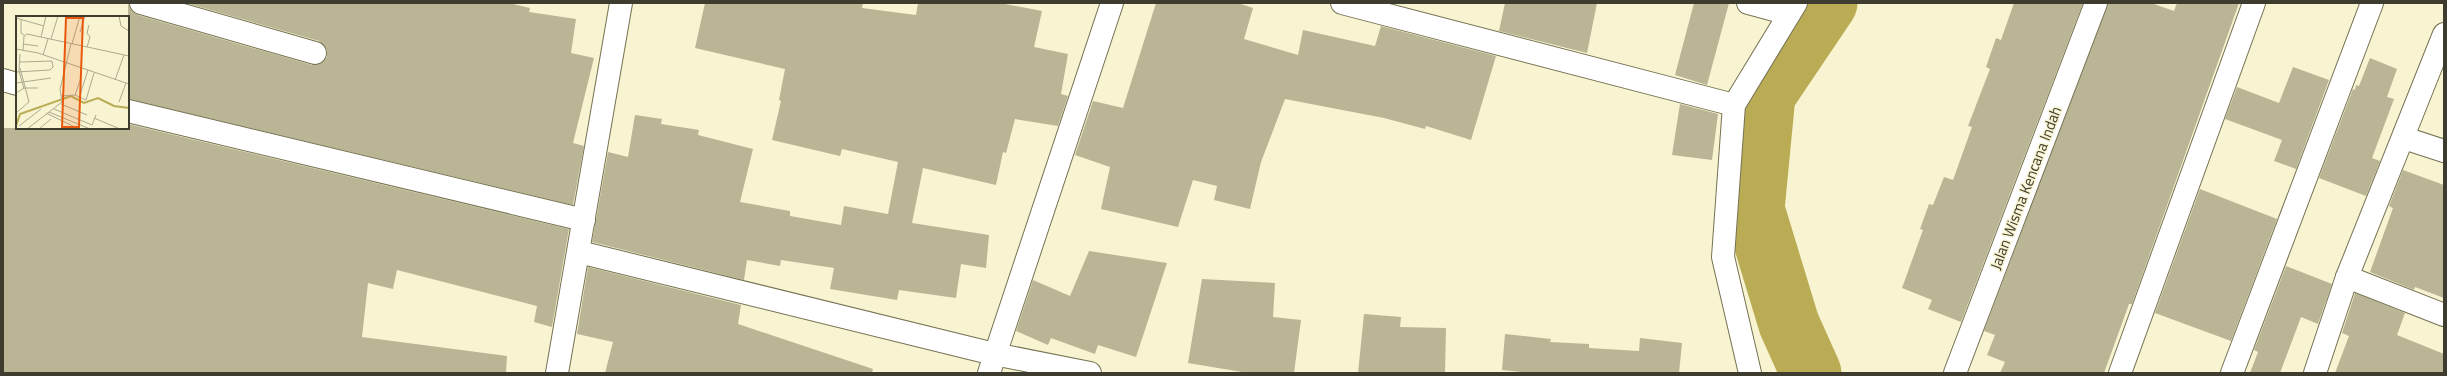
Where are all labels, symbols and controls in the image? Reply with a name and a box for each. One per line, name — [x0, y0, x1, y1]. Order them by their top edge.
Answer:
inset map — [16, 16, 129, 129]
street label: Jalan Wisma Kencana Indah — [1984, 103, 2067, 273]

